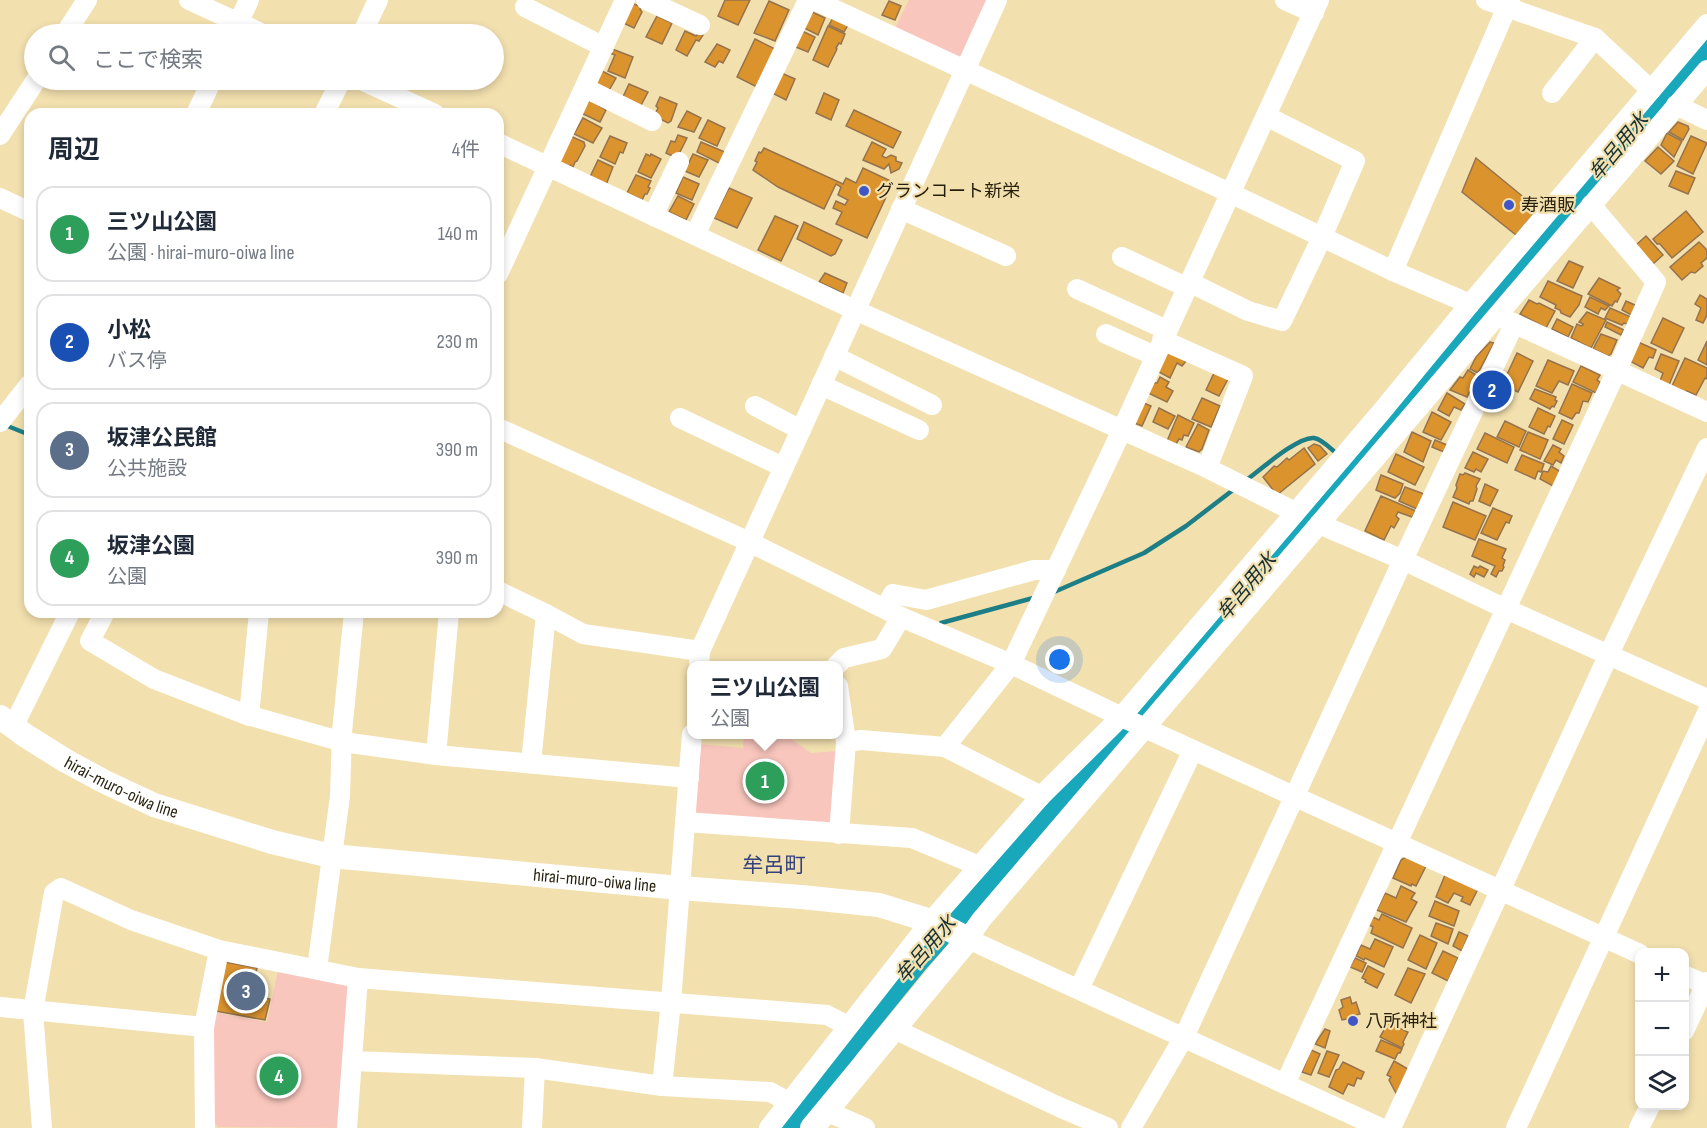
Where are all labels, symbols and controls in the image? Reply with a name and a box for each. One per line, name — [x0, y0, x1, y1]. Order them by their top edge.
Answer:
search box — [24, 24, 504, 90]
icon: search — [45, 41, 78, 74]
text: ここで検索 — [93, 47, 203, 74]
water label: 牟呂用水 — [1584, 107, 1655, 185]
text: 周辺 — [48, 135, 100, 166]
text: 4件 — [452, 138, 480, 162]
place label: グランコート新栄 — [876, 181, 1020, 202]
marker: グランコート新栄 — [857, 184, 871, 198]
place label: 寿酒販 — [1521, 195, 1575, 216]
marker: 寿酒販 — [1502, 198, 1516, 212]
text: 三ツ山公園 — [107, 209, 217, 236]
text: 1 — [66, 222, 73, 246]
text: 140 m — [438, 222, 478, 246]
text: 公園 · hirai-muro-oiwa line — [107, 241, 294, 265]
text: 小松 — [107, 317, 151, 344]
text: 2 — [65, 330, 74, 354]
text: 230 m — [436, 330, 478, 354]
text: バス停 — [107, 349, 167, 373]
pin: 2 — [1472, 368, 1512, 412]
text: 坂津公民館 — [107, 425, 217, 452]
text: 3 — [65, 438, 74, 462]
text: 390 m — [436, 438, 478, 462]
text: 公共施設 — [107, 457, 187, 481]
text: 坂津公園 — [107, 533, 195, 560]
text: 4 — [65, 546, 74, 570]
text: 390 m — [436, 546, 478, 570]
water label: 牟呂用水 — [1212, 547, 1283, 625]
text: 公園 — [107, 565, 147, 589]
your location — [1045, 645, 1074, 674]
popup — [687, 661, 843, 739]
text: 三ツ山公園 — [710, 675, 820, 702]
text: 公園 — [710, 707, 750, 731]
street label: hirai-muro-oiwa line — [61, 752, 181, 822]
pin: 1 — [746, 758, 784, 804]
district label: 牟呂町 — [743, 853, 806, 878]
street label: hirai-muro-oiwa line — [532, 864, 657, 896]
water label: 牟呂用水 — [891, 910, 963, 988]
map controls — [1635, 948, 1689, 1110]
button: + — [1635, 948, 1689, 1002]
pin: 3 — [226, 968, 266, 1014]
button: − — [1635, 1002, 1689, 1056]
place label: 八所神社 — [1365, 1011, 1437, 1032]
marker: 八所神社 — [1346, 1014, 1360, 1028]
pin: 4 — [260, 1054, 298, 1098]
button: layers — [1635, 1056, 1689, 1110]

